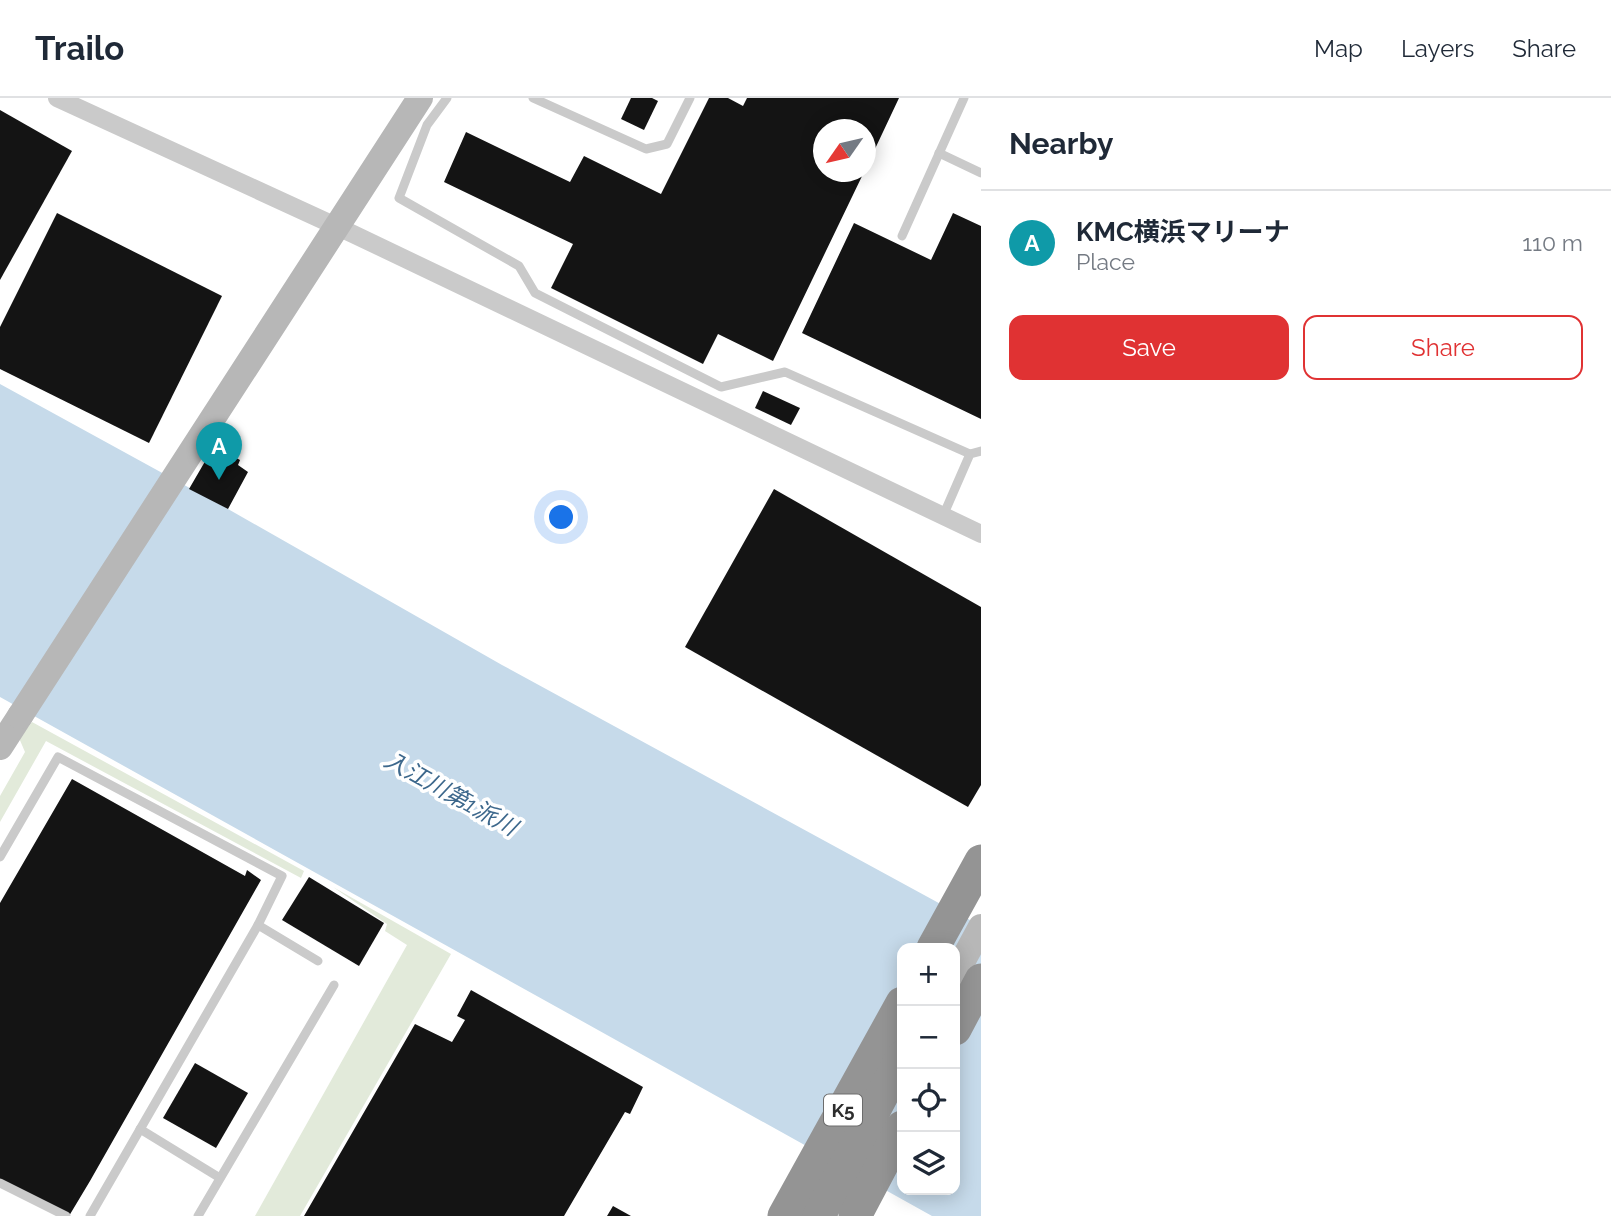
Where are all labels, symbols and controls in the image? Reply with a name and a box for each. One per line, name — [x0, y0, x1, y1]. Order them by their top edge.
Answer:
text: Trailo — [35, 29, 124, 68]
text: Map — [1314, 34, 1363, 63]
text: Layers — [1401, 34, 1474, 63]
text: Share — [1512, 34, 1576, 63]
north arrow — [813, 119, 876, 182]
text: Nearby — [1009, 126, 1113, 161]
text: KMC横浜マリーナ — [1076, 217, 1290, 247]
text: A — [1024, 229, 1040, 256]
text: 110 m — [1522, 229, 1583, 256]
text: Place — [1076, 248, 1135, 275]
button: Save — [1009, 315, 1289, 380]
button: Share — [1303, 315, 1583, 380]
pin: A — [196, 422, 242, 480]
your location — [544, 500, 578, 534]
water label: 入江川第1派川 — [380, 745, 525, 842]
map controls — [897, 943, 960, 1195]
button: + — [897, 943, 960, 1006]
button: − — [897, 1006, 960, 1069]
button: locate — [897, 1069, 960, 1132]
road number: K5 — [824, 1094, 862, 1126]
button: layers — [897, 1132, 960, 1195]

